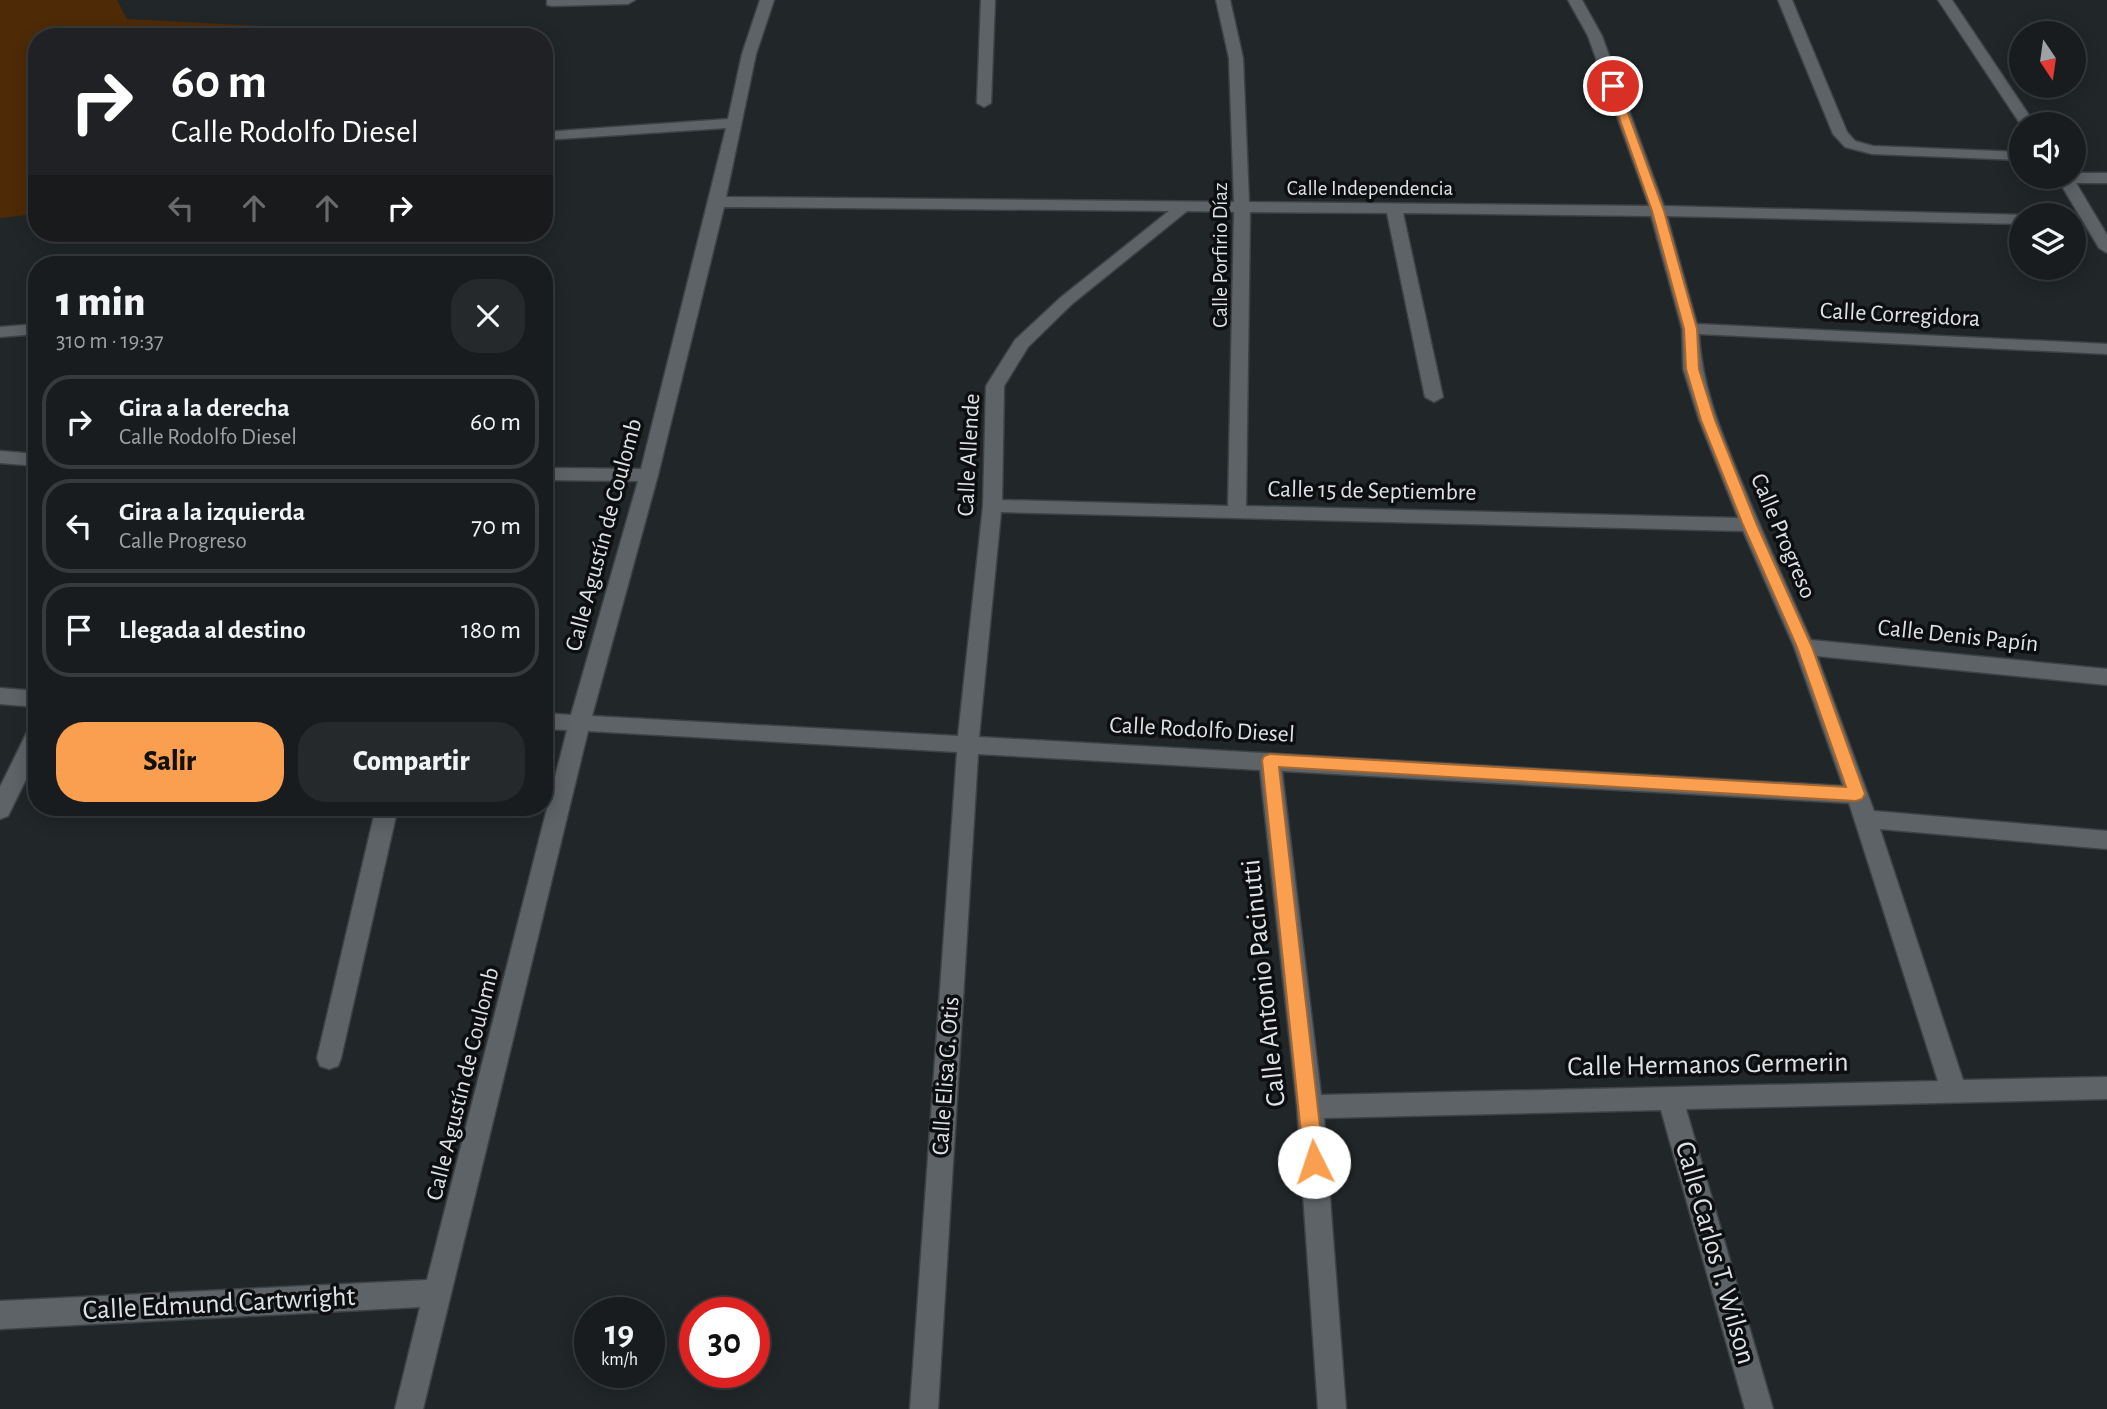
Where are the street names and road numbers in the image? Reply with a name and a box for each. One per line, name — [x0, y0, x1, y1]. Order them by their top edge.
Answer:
street label: Calle Independencia — [1287, 178, 1454, 199]
street label: Calle Porfirio Díaz — [1210, 182, 1231, 328]
street label: Calle Corregidora — [1819, 299, 1981, 331]
street label: Calle Allende — [954, 393, 984, 517]
street label: Calle Agustín de Coulomb — [561, 416, 647, 654]
street label: Calle Progreso — [1746, 470, 1820, 602]
street label: Calle 15 de Septiembre — [1267, 477, 1477, 505]
street label: Calle Denis Papín — [1876, 616, 2040, 656]
street label: Calle Rodolfo Diesel — [1109, 713, 1295, 747]
street label: Calle Antonio Pacinutti — [1237, 858, 1291, 1108]
street label: Calle Agustín de Coulomb — [422, 965, 504, 1203]
street label: Calle Elisa G. Otis — [928, 996, 964, 1156]
street label: Calle Hermanos Germerin — [1567, 1049, 1849, 1081]
street label: Calle Carlos T. Wilson — [1670, 1138, 1760, 1368]
street label: Calle Edmund Cartwright — [82, 1283, 356, 1325]

